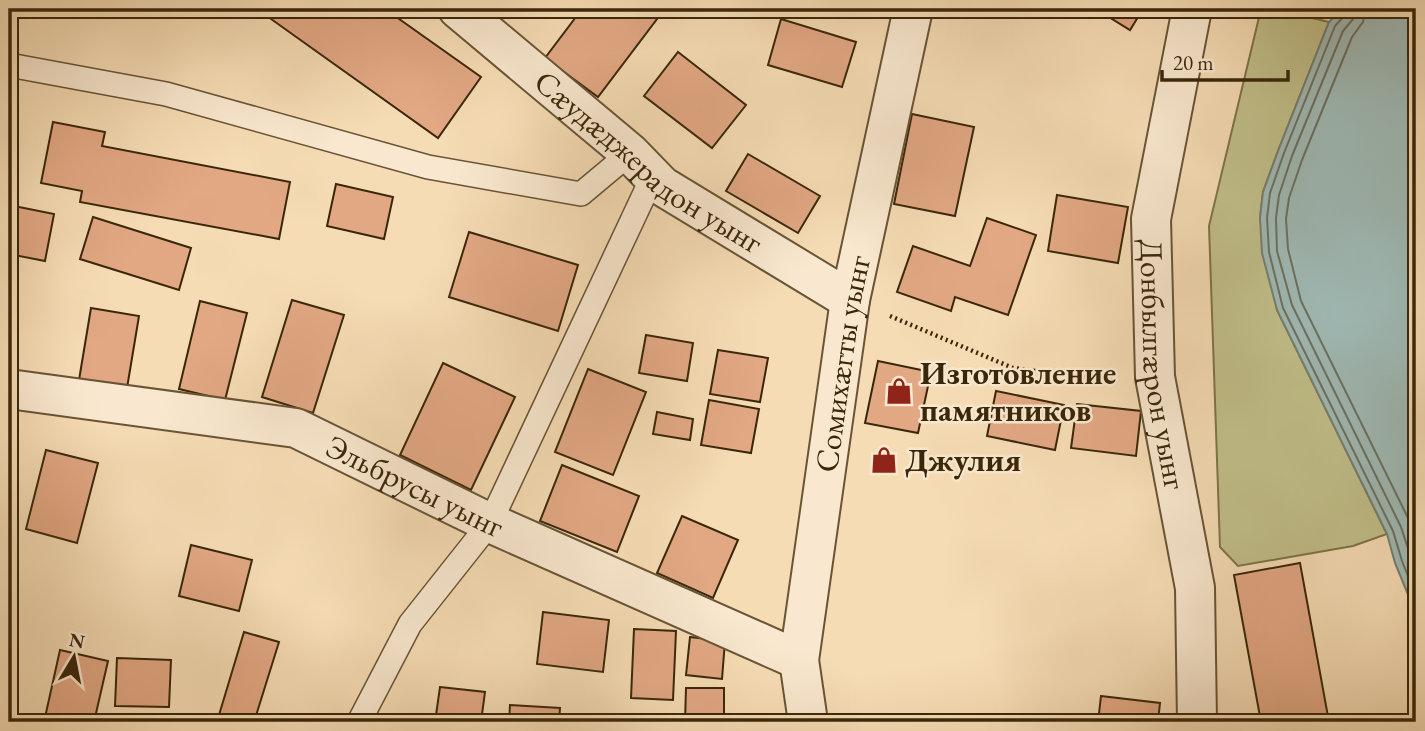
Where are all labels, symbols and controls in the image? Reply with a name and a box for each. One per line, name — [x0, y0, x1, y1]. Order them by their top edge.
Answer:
scale bar — [1162, 38, 1288, 82]
text: 20 m — [1173, 49, 1214, 76]
street label: Сæудæджерадон уынг — [525, 61, 771, 263]
street label: Донбылгæрон уынг — [1131, 239, 1197, 493]
street label: Сомихæгты уынг — [805, 251, 880, 475]
place label: Изготовление памятников — [920, 352, 1116, 431]
shop icon: Изготовление памятников — [884, 376, 914, 406]
street label: Эльбрусы уынг — [319, 425, 511, 548]
place label: Джулия — [905, 439, 1021, 481]
shop icon: Джулия — [869, 445, 899, 475]
north arrow — [38, 622, 108, 692]
text: N — [67, 627, 87, 655]

